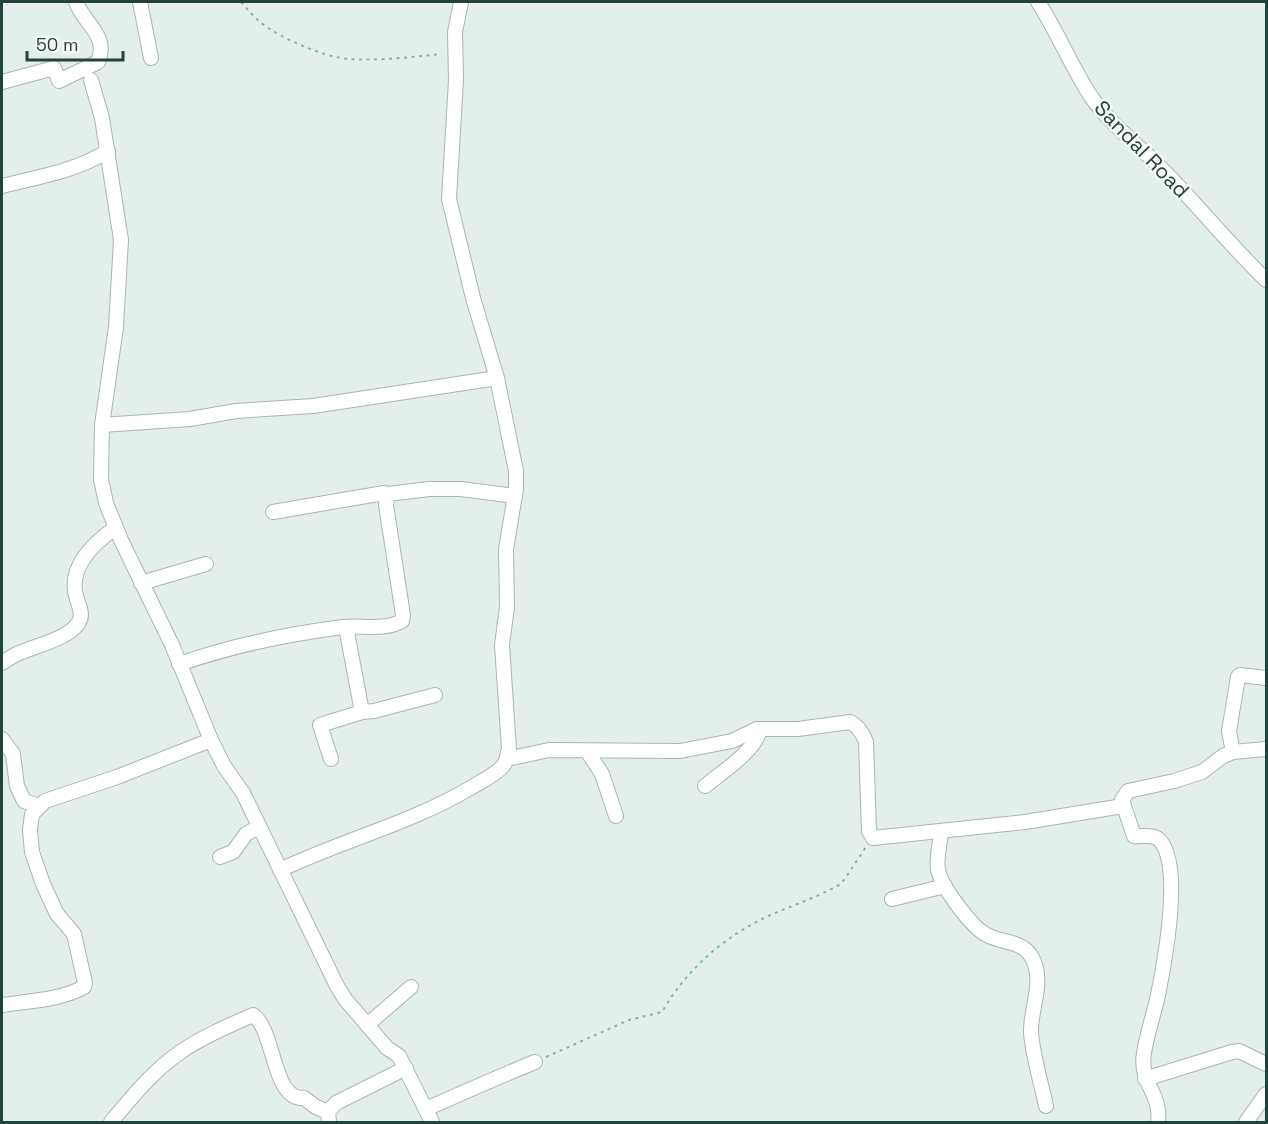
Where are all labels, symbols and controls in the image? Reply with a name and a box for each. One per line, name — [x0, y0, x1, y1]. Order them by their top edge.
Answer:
scale bar — [27, 24, 123, 62]
text: 50 m — [36, 33, 78, 56]
street label: Sandal Road — [1089, 94, 1195, 204]

